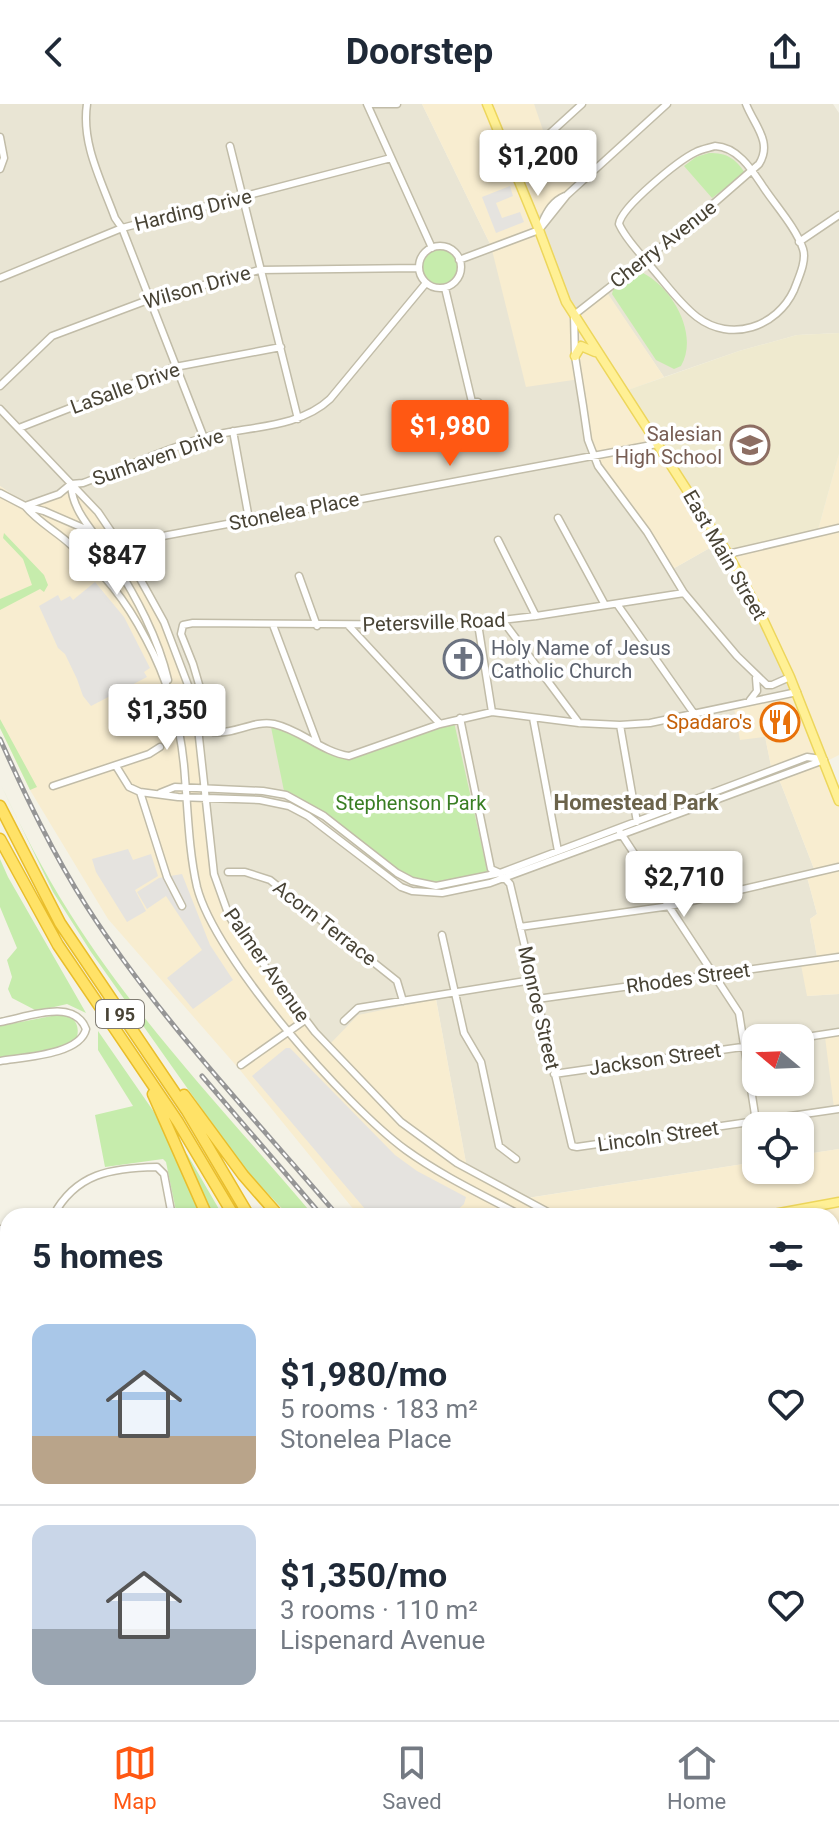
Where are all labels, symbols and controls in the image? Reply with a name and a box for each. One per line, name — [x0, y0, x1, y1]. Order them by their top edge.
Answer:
icon: back — [32, 30, 76, 74]
icon: share — [763, 30, 807, 74]
text: Doorstep — [346, 31, 493, 73]
pin: $1,200 — [473, 130, 603, 198]
text: $1,200 — [498, 141, 578, 171]
street label: Harding Drive — [132, 184, 254, 236]
street label: Cherry Avenue — [605, 195, 721, 293]
street label: Wilson Drive — [141, 260, 253, 314]
street label: LaSalle Drive — [67, 357, 183, 419]
pin: $1,980 — [385, 400, 515, 468]
text: $1,980 — [410, 411, 490, 441]
place label: Salesian High School — [615, 422, 722, 469]
street label: Sunhaven Drive — [89, 423, 227, 491]
school or university icon: Salesian High School — [729, 424, 771, 466]
street label: East Main Street — [678, 486, 772, 624]
street label: Stonelea Place — [227, 487, 361, 535]
pin: $847 — [70, 529, 164, 597]
text: $847 — [87, 540, 147, 570]
street label: Petersville Road — [362, 608, 506, 636]
place label: Holy Name of Jesus Catholic Church — [491, 636, 671, 683]
church icon: Holy Name of Jesus Catholic Church — [442, 638, 484, 680]
pin: $1,350 — [102, 684, 232, 752]
text: $1,350 — [127, 695, 207, 725]
restaurant icon: Spadaro's — [759, 701, 801, 743]
place label: Spadaro's — [666, 710, 752, 734]
district label: Homestead Park — [554, 790, 719, 815]
park label: Stephenson Park — [336, 791, 487, 815]
pin: $2,710 — [619, 851, 749, 919]
text: $2,710 — [644, 862, 724, 892]
street label: Acorn Terrace — [269, 875, 381, 971]
street label: Palmer Avenue — [219, 903, 315, 1027]
street label: Monroe Street — [513, 944, 565, 1072]
street label: Rhodes Street — [625, 957, 751, 999]
road number: I 95 — [96, 1000, 144, 1028]
north arrow — [742, 1024, 814, 1096]
map controls — [742, 1024, 814, 1184]
street label: Jackson Street — [587, 1038, 723, 1080]
button: locate — [742, 1112, 814, 1184]
street label: Lincoln Street — [596, 1116, 720, 1156]
icon: filters — [764, 1234, 808, 1278]
text: 5 homes — [32, 1236, 163, 1276]
text: $1,980/mo — [280, 1354, 447, 1394]
icon: home — [96, 1356, 192, 1452]
icon: heart — [764, 1382, 808, 1426]
text: 5 rooms · 183 m² — [280, 1394, 478, 1424]
text: Stonelea Place — [280, 1424, 452, 1454]
text: $1,350/mo — [280, 1555, 447, 1595]
icon: home — [96, 1557, 192, 1653]
icon: heart — [764, 1583, 808, 1627]
text: 3 rooms · 110 m² — [280, 1595, 478, 1625]
text: Lispenard Avenue — [280, 1625, 485, 1655]
tab: Map — [113, 1741, 157, 1814]
tab: Saved — [382, 1741, 442, 1814]
tab: Home — [667, 1741, 726, 1814]

